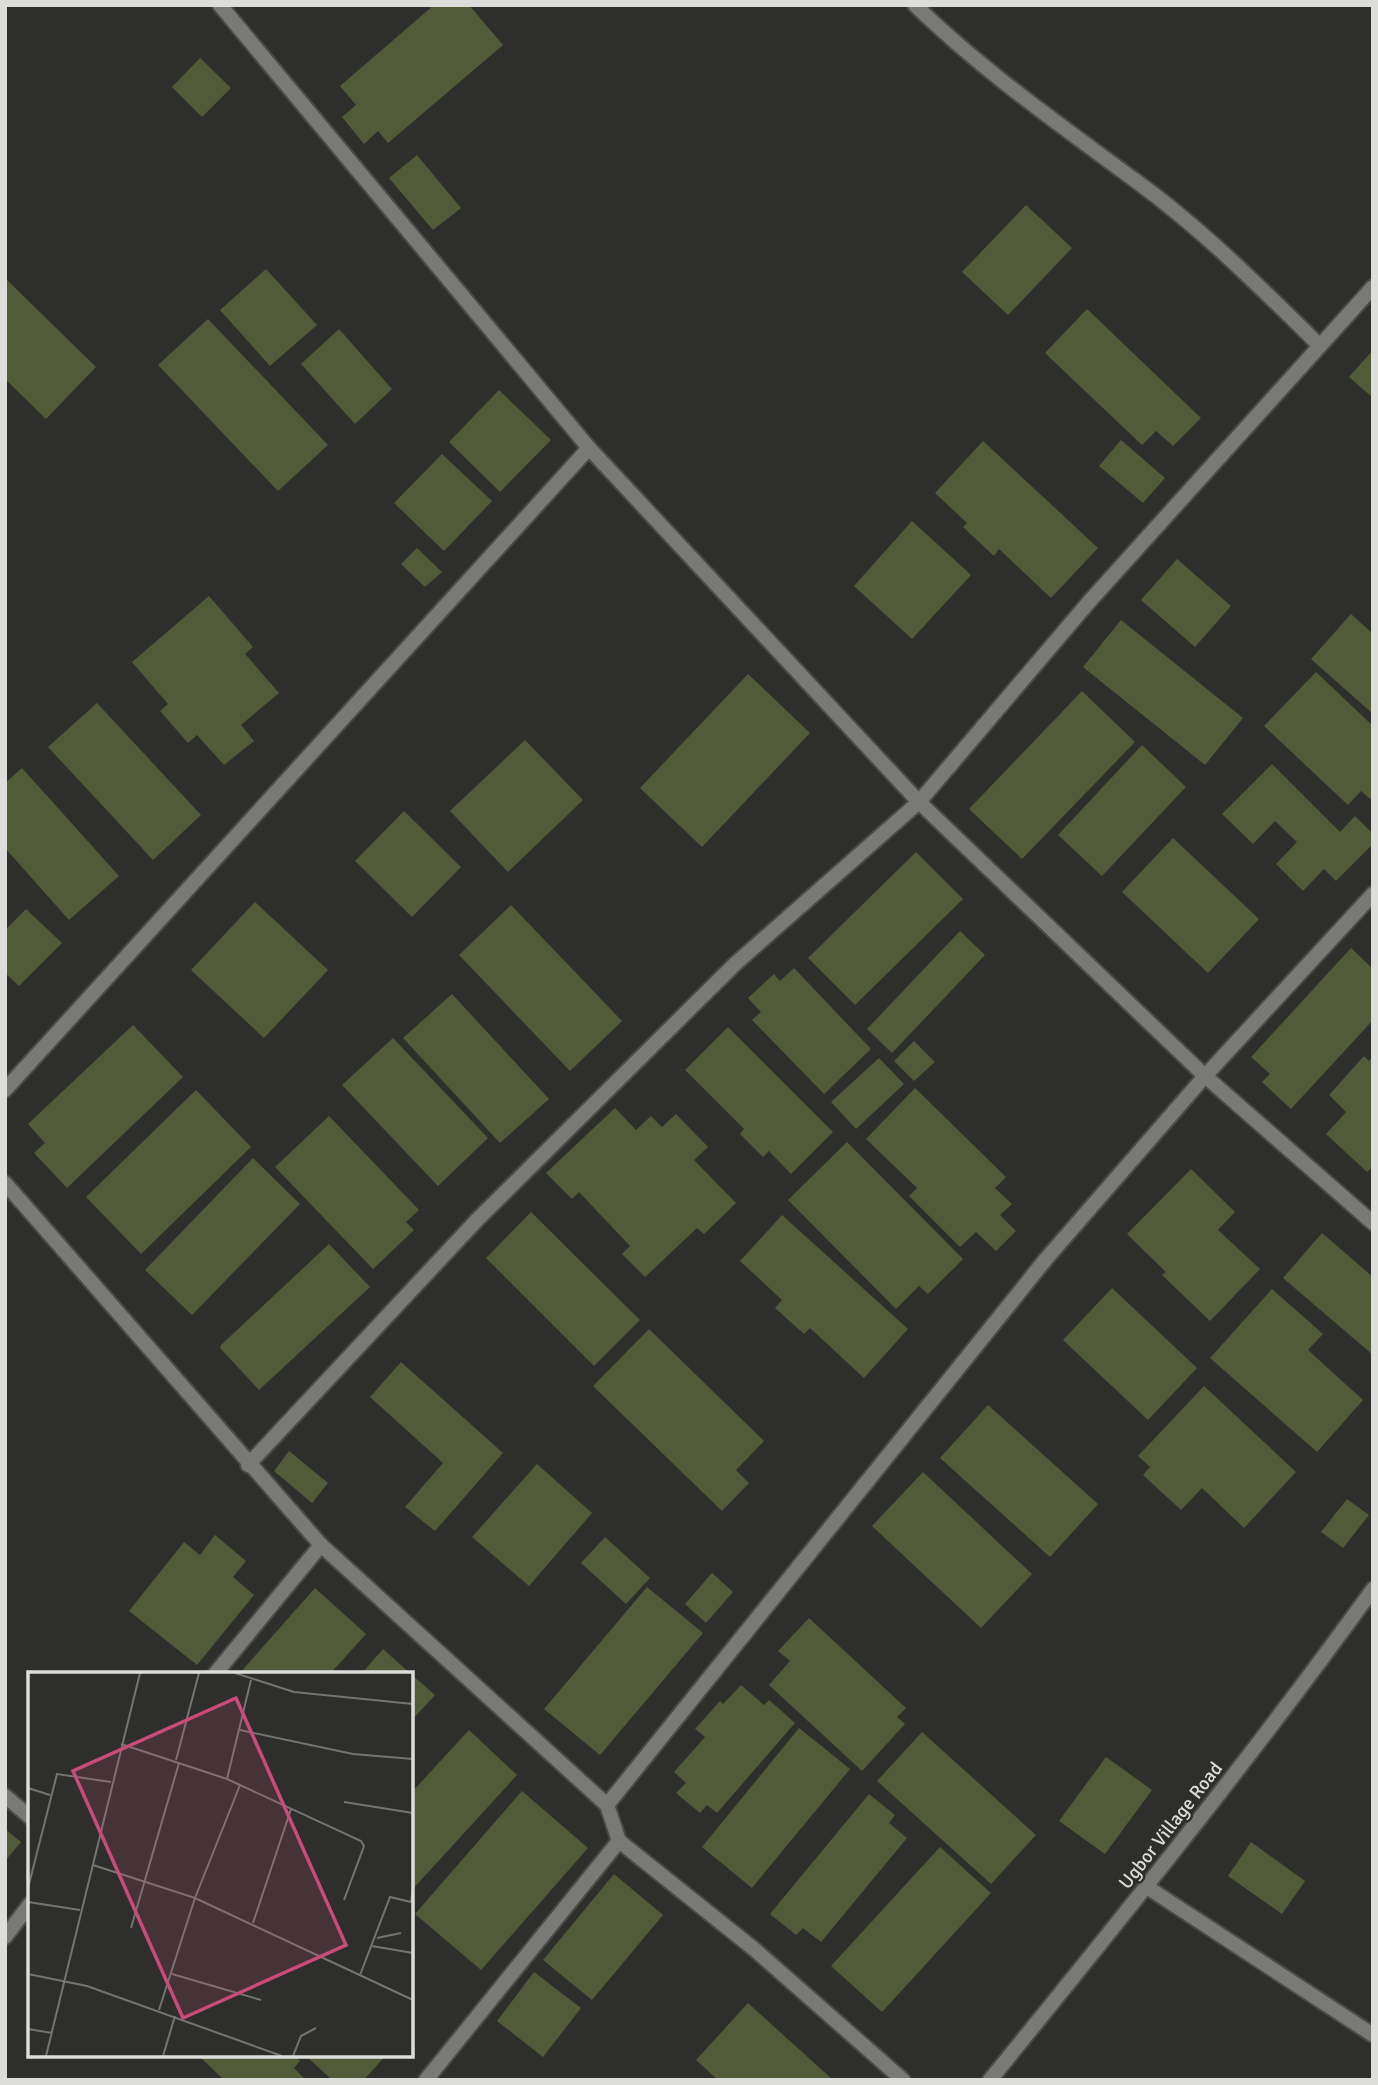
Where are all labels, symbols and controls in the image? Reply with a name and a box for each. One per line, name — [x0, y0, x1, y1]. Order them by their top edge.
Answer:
inset map — [28, 1672, 413, 2057]
street label: Ugbor Village Road — [1114, 1757, 1228, 1894]

